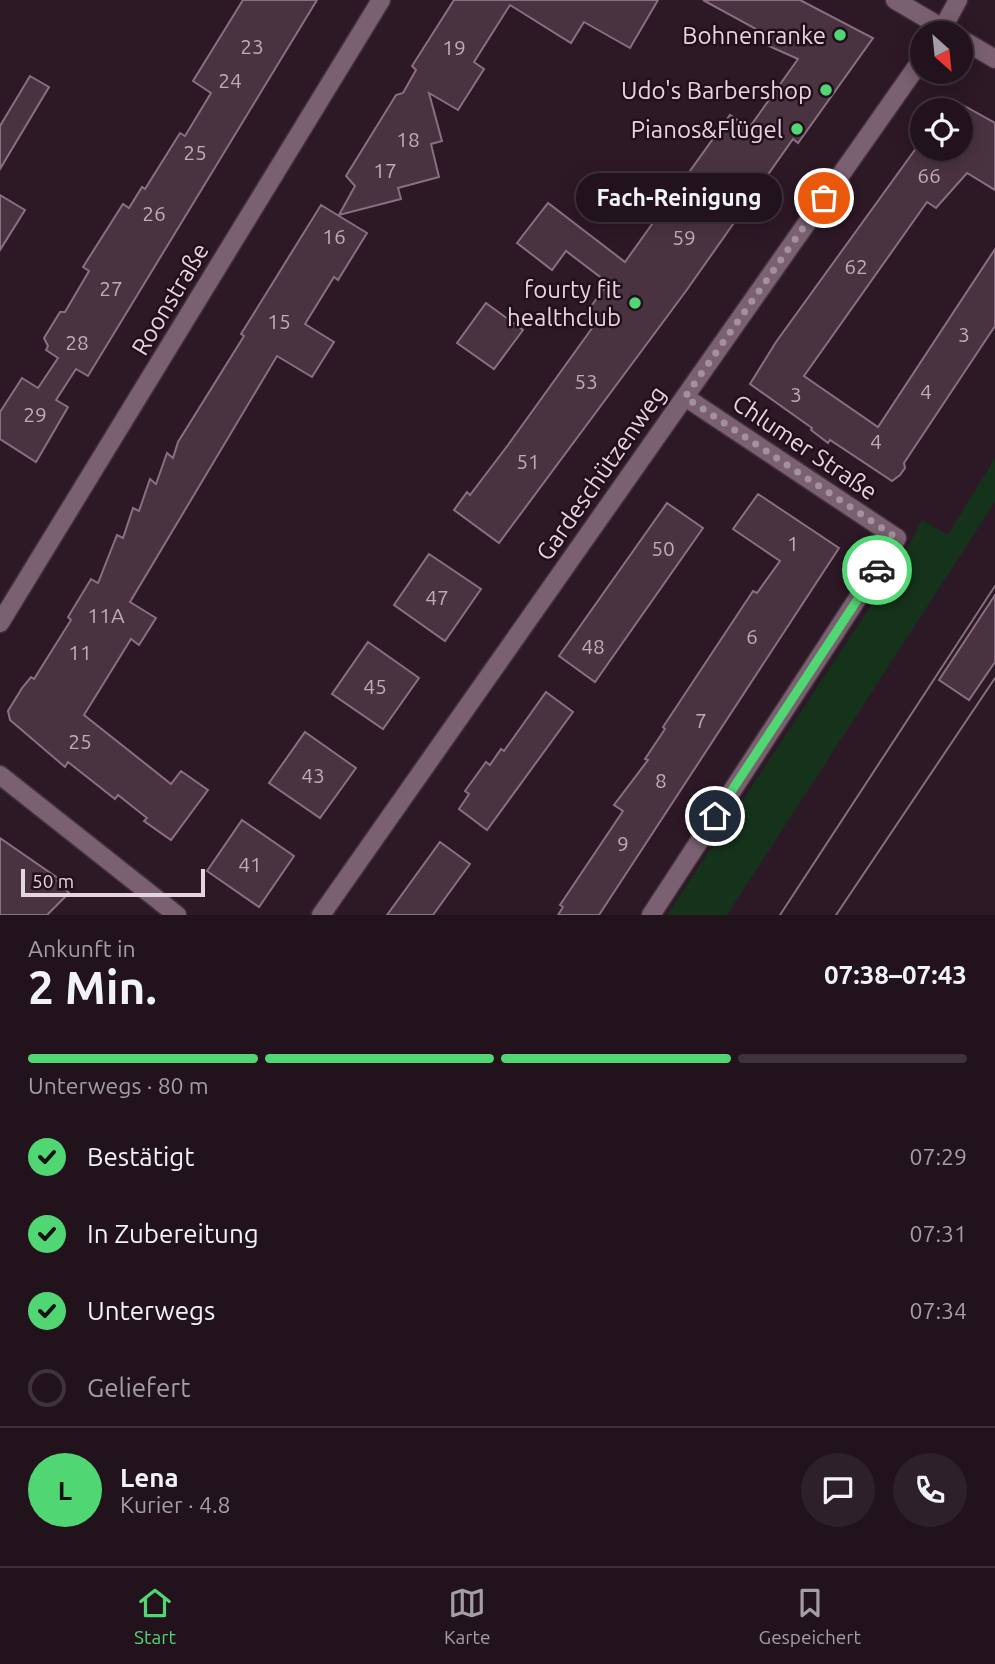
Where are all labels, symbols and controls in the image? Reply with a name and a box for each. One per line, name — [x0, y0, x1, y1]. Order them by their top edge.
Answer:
north arrow — [910, 21, 973, 84]
map controls — [910, 21, 973, 161]
place label: Bohnenranke — [682, 22, 826, 49]
marker: Bohnenranke — [832, 27, 848, 43]
house number: 23 — [240, 34, 264, 58]
house number: 19 — [442, 35, 466, 59]
house number: 24 — [218, 68, 242, 92]
place label: Udo's Barbershop — [621, 77, 812, 104]
marker: Udo's Barbershop — [818, 82, 834, 98]
button: locate — [910, 98, 973, 161]
place label: Pianos&Flügel — [631, 116, 783, 143]
marker: Pianos&Flügel — [789, 121, 805, 137]
house number: 18 — [396, 127, 420, 151]
house number: 25 — [183, 140, 207, 164]
house number: 17 — [373, 158, 397, 182]
house number: 66 — [917, 163, 941, 187]
pin — [794, 168, 854, 228]
callout: Fach-Reinigung — [576, 174, 782, 222]
icon: bag — [805, 179, 843, 217]
text: Fach-Reinigung — [596, 185, 762, 210]
house number: 26 — [142, 201, 166, 225]
house number: 16 — [322, 224, 346, 248]
house number: 59 — [672, 225, 696, 249]
street label: Roonstraße — [126, 238, 214, 360]
house number: 62 — [844, 254, 868, 278]
house number: 27 — [99, 276, 123, 300]
place label: fourty fit healthclub — [507, 276, 622, 331]
marker: fourty fit healthclub — [627, 295, 643, 311]
house number: 15 — [267, 309, 291, 333]
house number: 3 — [958, 322, 970, 346]
house number: 28 — [65, 330, 89, 354]
house number: 53 — [574, 369, 598, 393]
house number: 4 — [920, 379, 932, 403]
street label: Gardeschützenweg — [531, 381, 671, 565]
house number: 3 — [790, 382, 802, 406]
street label: Chlumer Straße — [728, 389, 882, 505]
house number: 29 — [23, 402, 47, 426]
house number: 4 — [870, 429, 882, 453]
house number: 51 — [516, 449, 540, 473]
house number: 1 — [787, 531, 799, 555]
courier — [842, 535, 912, 605]
house number: 50 — [651, 536, 675, 560]
icon: car — [858, 551, 896, 589]
house number: 47 — [425, 585, 449, 609]
house number: 11A — [87, 603, 125, 627]
house number: 6 — [746, 624, 758, 648]
house number: 48 — [581, 634, 605, 658]
house number: 11 — [68, 640, 92, 664]
house number: 45 — [363, 674, 387, 698]
house number: 7 — [695, 708, 707, 732]
house number: 25 — [68, 729, 92, 753]
house number: 43 — [301, 763, 325, 787]
house number: 8 — [655, 768, 667, 792]
pin — [685, 786, 745, 846]
icon: home — [696, 797, 734, 835]
house number: 9 — [617, 831, 629, 855]
house number: 41 — [238, 852, 262, 876]
scale bar — [21, 866, 205, 898]
text: 50 m — [32, 870, 74, 892]
text: Ankunft in — [28, 936, 136, 961]
text: 07:38–07:43 — [824, 960, 967, 989]
text: 2 Min. — [28, 961, 157, 1013]
text: Unterwegs · 80 m — [28, 1073, 209, 1098]
icon: check — [28, 1138, 66, 1176]
text: Bestätigt — [87, 1142, 194, 1171]
text: 07:29 — [909, 1144, 967, 1169]
icon: check — [28, 1215, 66, 1253]
text: In Zubereitung — [87, 1219, 259, 1248]
text: 07:31 — [909, 1221, 967, 1246]
icon: check — [28, 1292, 66, 1330]
text: Unterwegs — [87, 1296, 215, 1325]
text: 07:34 — [909, 1298, 967, 1323]
text: Geliefert — [87, 1373, 190, 1402]
button: chat — [801, 1453, 875, 1527]
button: phone — [893, 1453, 967, 1527]
text: Lena — [120, 1463, 179, 1492]
text: L — [58, 1476, 72, 1505]
text: Kurier · 4.8 — [120, 1492, 231, 1517]
tab: Start — [134, 1584, 176, 1648]
tab: Karte — [444, 1584, 490, 1648]
tab: Gespeichert — [759, 1584, 861, 1648]

